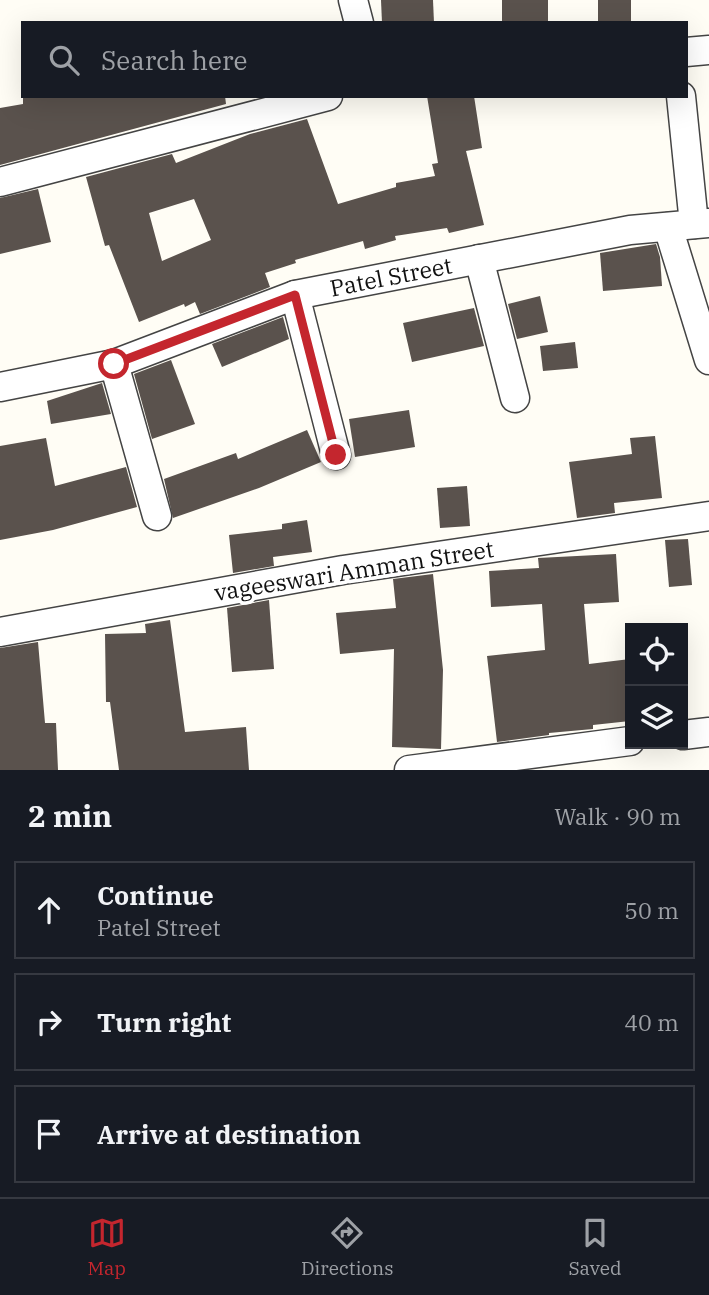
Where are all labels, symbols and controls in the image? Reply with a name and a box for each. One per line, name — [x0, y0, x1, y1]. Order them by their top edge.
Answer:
search box — [21, 21, 688, 98]
icon: search — [45, 41, 83, 79]
text: Search here — [101, 43, 247, 77]
street label: Patel Street — [327, 249, 454, 303]
route start — [98, 348, 129, 379]
route end — [320, 439, 351, 470]
street label: vageeswari Amman Street — [212, 533, 496, 607]
map controls — [625, 623, 688, 749]
button: locate — [625, 623, 688, 686]
button: layers — [625, 686, 688, 749]
text: 2 min — [28, 796, 112, 835]
text: Walk · 90 m — [554, 801, 681, 831]
text: Continue — [97, 878, 214, 912]
icon: ahead — [30, 891, 68, 929]
text: 50 m — [624, 895, 679, 925]
text: Patel Street — [97, 912, 221, 942]
icon: right — [30, 1003, 68, 1041]
text: Turn right — [97, 1005, 231, 1039]
text: 40 m — [624, 1007, 679, 1037]
icon: arrive — [30, 1115, 68, 1153]
text: Arrive at destination — [97, 1117, 361, 1151]
tab: Map — [87, 1214, 126, 1280]
tab: Directions — [301, 1214, 394, 1280]
tab: Saved — [568, 1214, 622, 1280]

